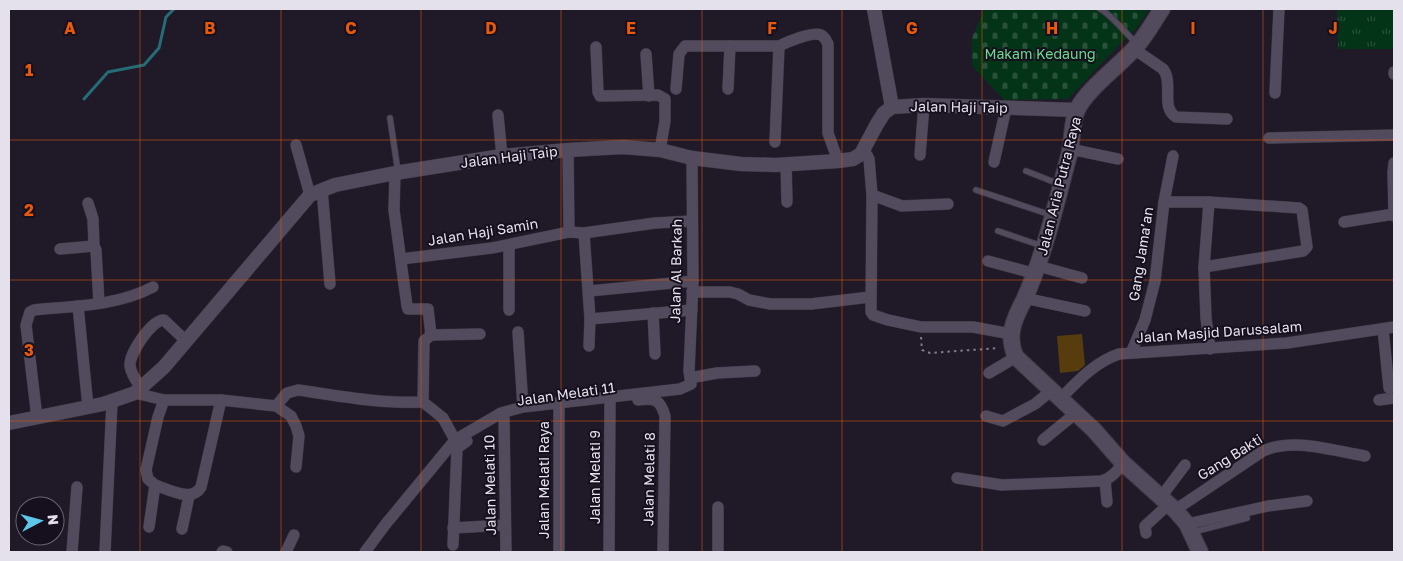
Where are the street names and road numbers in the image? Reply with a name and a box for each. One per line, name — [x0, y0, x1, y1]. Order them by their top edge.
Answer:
street label: Jalan Haji Taip — [910, 97, 1008, 116]
street label: Jalan Aria Putra Raya — [1033, 115, 1084, 257]
street label: Jalan Haji Taip — [460, 142, 558, 171]
street label: Gang Jama’an — [1125, 206, 1156, 302]
street label: Jalan Haji Samin — [427, 214, 539, 249]
street label: Jalan Al Barkah — [666, 219, 685, 323]
street label: Jalan Masjid Darussalam — [1135, 317, 1303, 346]
street label: Jalan Melati 11 — [516, 378, 616, 409]
street label: Jalan Melati Raya — [535, 421, 552, 539]
street label: Jalan Melati 9 — [586, 430, 603, 524]
street label: Gang Bakti — [1194, 430, 1265, 483]
street label: Jalan Melati 8 — [639, 432, 658, 526]
street label: Jalan Melati 10 — [480, 434, 499, 536]

